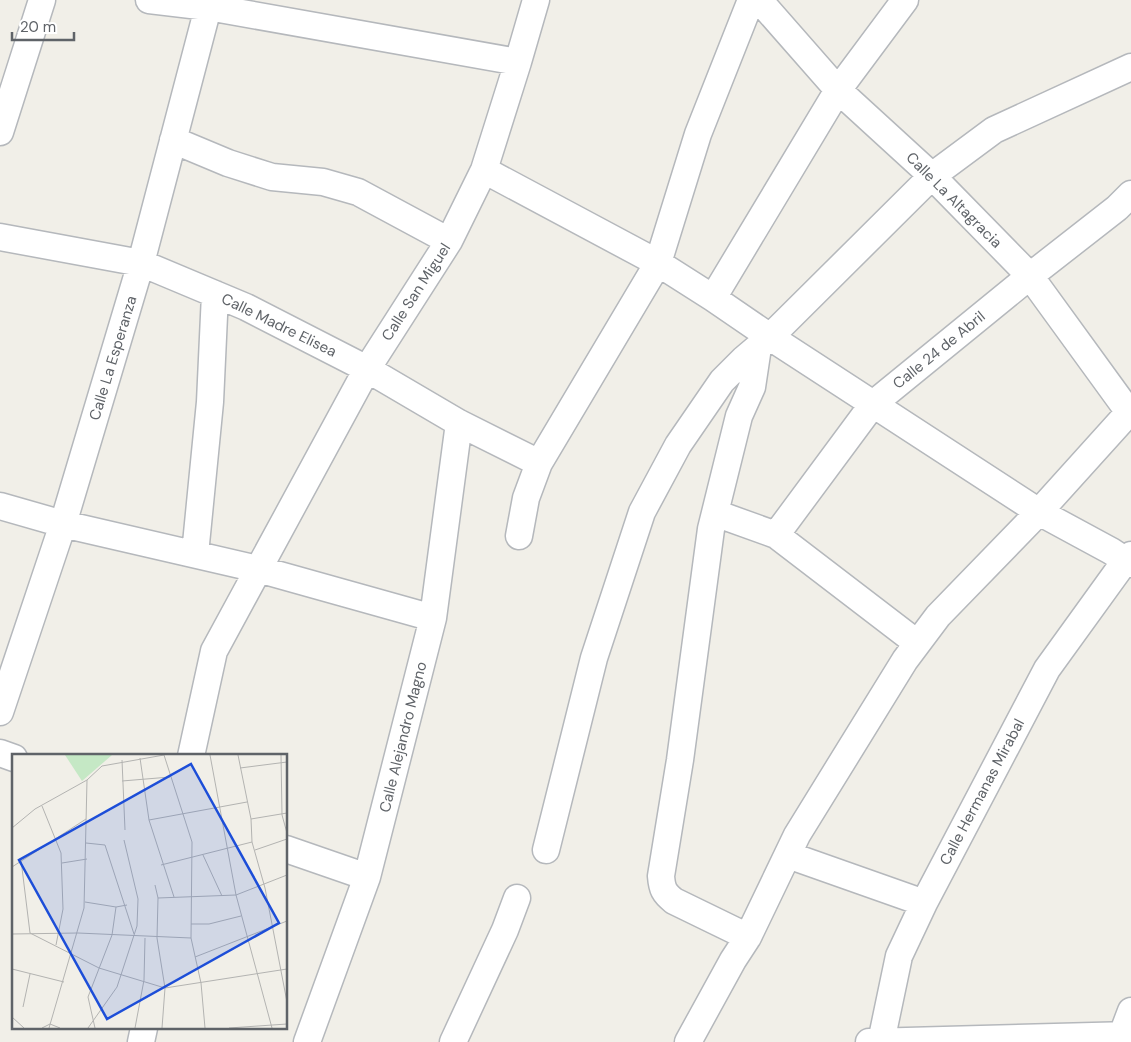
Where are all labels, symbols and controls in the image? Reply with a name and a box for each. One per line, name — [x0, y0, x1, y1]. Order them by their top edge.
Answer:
scale bar — [12, 10, 75, 42]
text: 20 m — [20, 17, 56, 37]
street label: Calle La Altagracia — [902, 148, 1006, 252]
street label: Calle San Miguel — [377, 239, 455, 345]
street label: Calle Madre Elisea — [218, 288, 340, 362]
street label: Calle La Esperanza — [85, 293, 141, 423]
street label: Calle 24 de Abril — [889, 307, 989, 393]
street label: Calle Alejandro Magno — [375, 659, 431, 814]
street label: Calle Hermanas Mirabal — [935, 715, 1029, 869]
inset map — [12, 754, 288, 1030]

